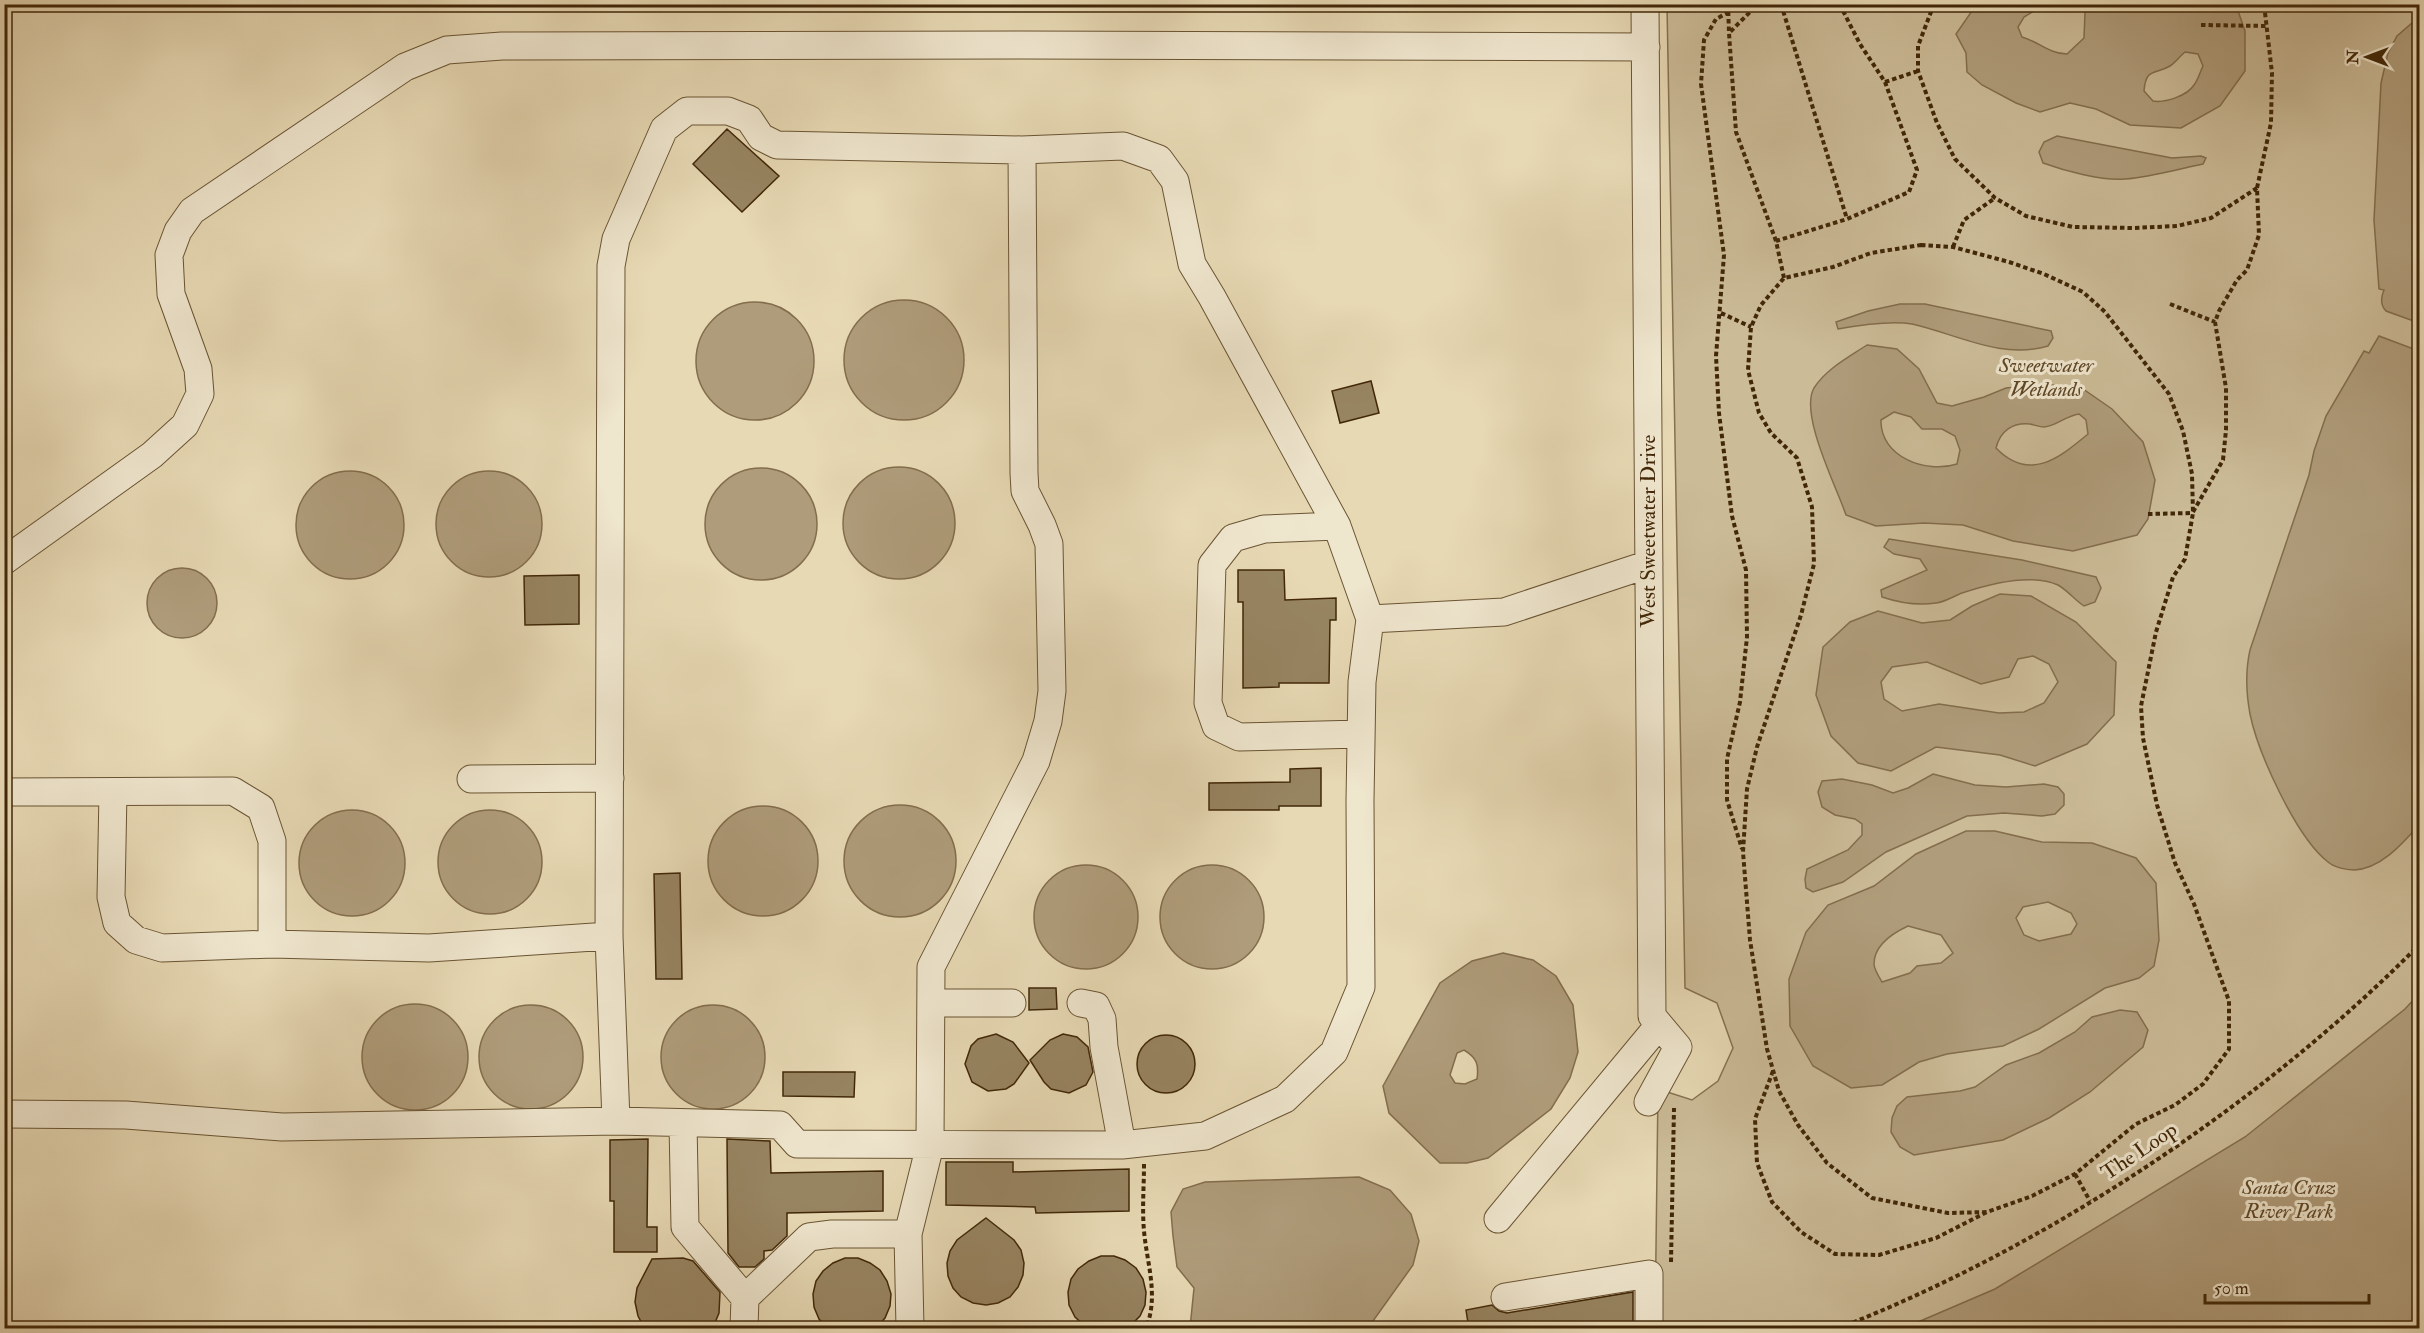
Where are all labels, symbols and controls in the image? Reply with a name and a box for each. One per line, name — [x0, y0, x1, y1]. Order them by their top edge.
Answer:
north arrow — [2337, 27, 2397, 87]
text: N — [2343, 49, 2363, 65]
park label: Sweetwater Wetlands — [1998, 352, 2094, 403]
street label: West Sweetwater Drive — [1635, 434, 1662, 628]
street label: The Loop — [2096, 1116, 2182, 1187]
park label: Santa Cruz River Park — [2241, 1174, 2336, 1225]
scale bar — [2205, 1267, 2368, 1305]
text: 50 m — [2214, 1277, 2249, 1300]

